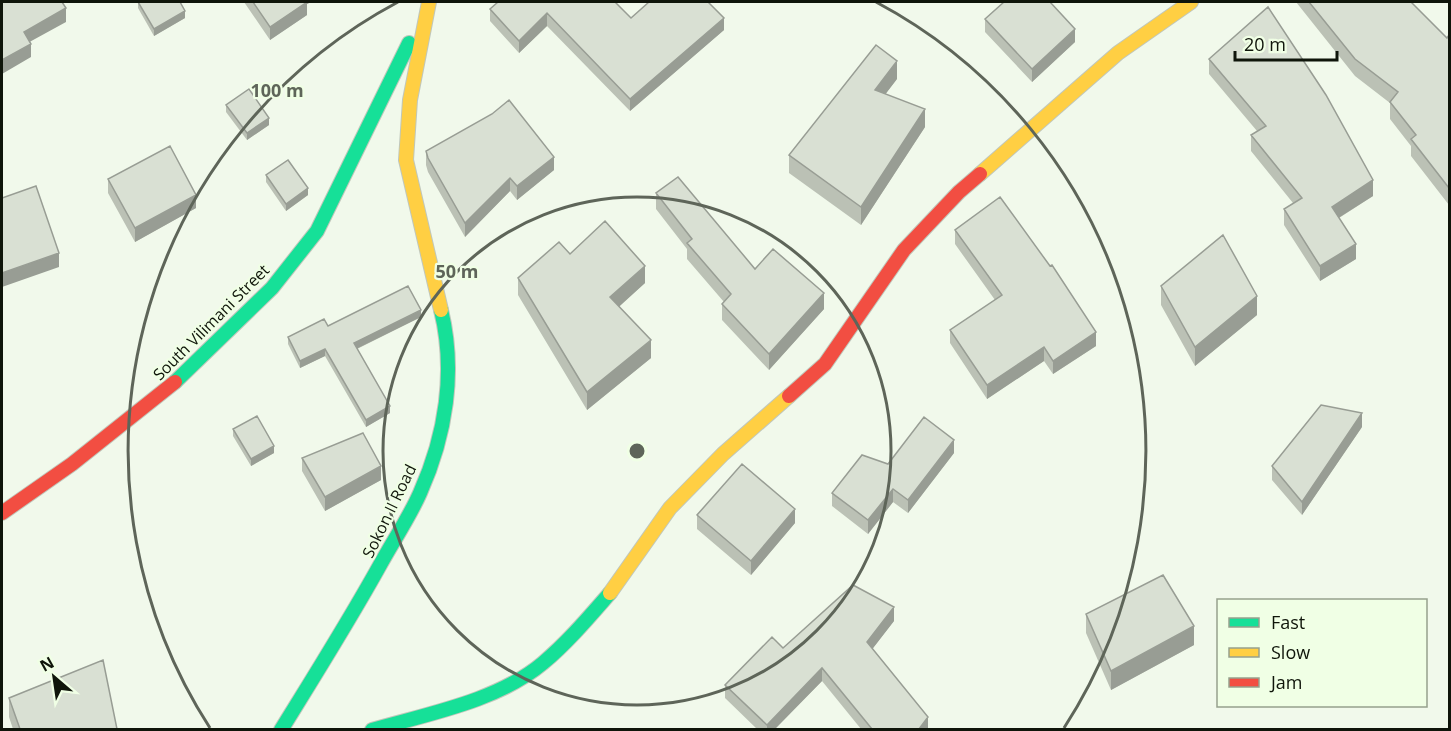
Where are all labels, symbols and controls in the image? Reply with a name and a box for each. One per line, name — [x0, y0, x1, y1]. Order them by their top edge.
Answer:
scale bar — [1235, 24, 1337, 62]
text: 20 m — [1244, 32, 1286, 56]
text: 100 m — [250, 78, 304, 102]
street label: South Vilimani Street — [148, 259, 274, 385]
text: 50 m — [436, 259, 478, 283]
centre of rings — [627, 441, 647, 461]
street label: Sokon II Road — [357, 460, 421, 562]
legend — [1217, 599, 1427, 707]
text: Fast — [1271, 610, 1305, 634]
text: Slow — [1271, 640, 1310, 664]
north arrow — [24, 647, 84, 707]
text: N — [36, 651, 58, 677]
text: Jam — [1269, 670, 1303, 694]

